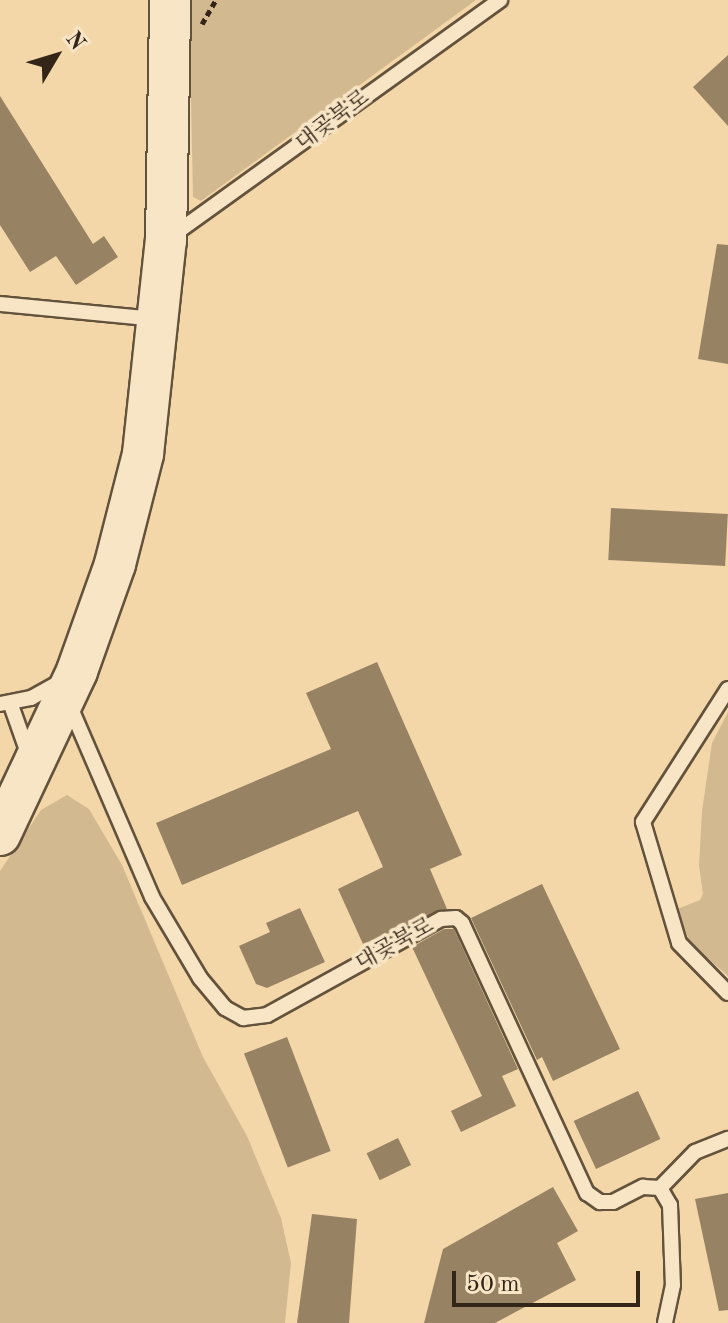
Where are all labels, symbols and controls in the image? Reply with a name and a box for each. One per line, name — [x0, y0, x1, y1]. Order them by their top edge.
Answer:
north arrow — [16, 16, 96, 96]
text: N — [61, 28, 89, 55]
street label: 대곶북로 — [291, 85, 375, 157]
street label: 대곶북로 — [351, 913, 439, 977]
scale bar — [456, 1255, 644, 1305]
text: 50 m — [466, 1273, 520, 1297]

